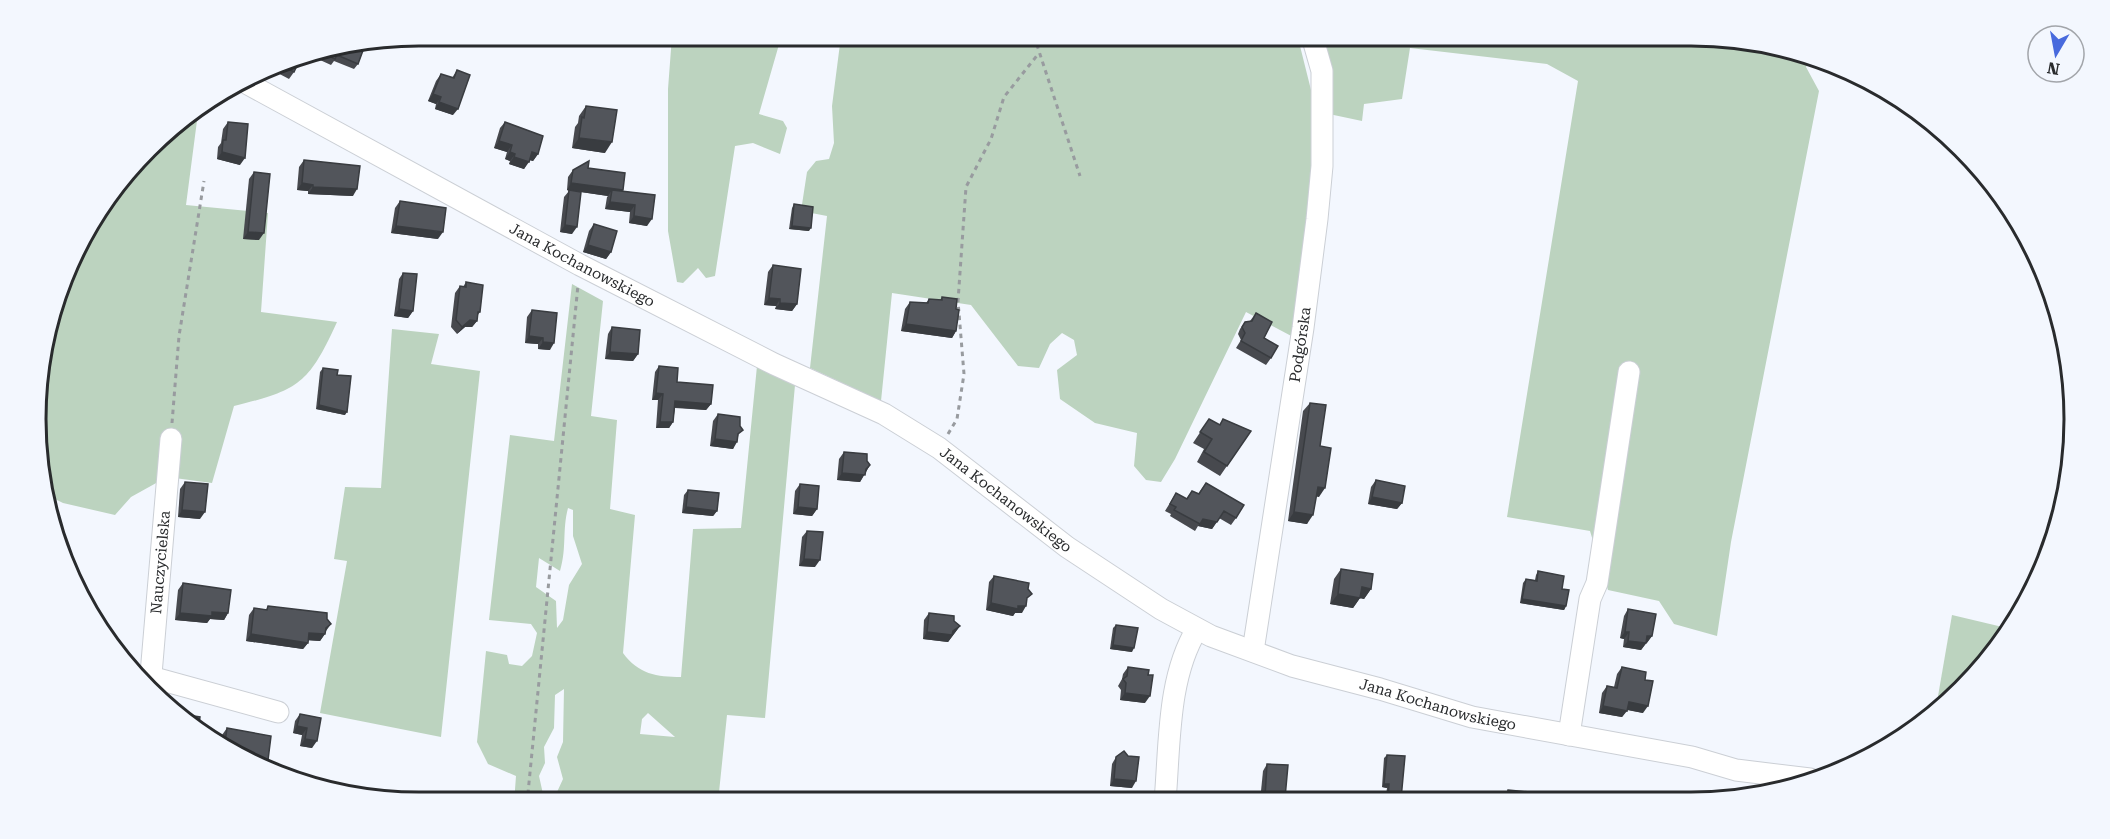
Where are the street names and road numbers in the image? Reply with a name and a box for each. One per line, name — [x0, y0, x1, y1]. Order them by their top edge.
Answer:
street label: Jana Kochanowskiego — [506, 219, 658, 311]
street label: Podgórska — [1286, 306, 1315, 384]
street label: Jana Kochanowskiego — [936, 443, 1075, 556]
street label: Nauczycielska — [147, 510, 174, 615]
street label: Jana Kochanowskiego — [1357, 675, 1518, 734]

